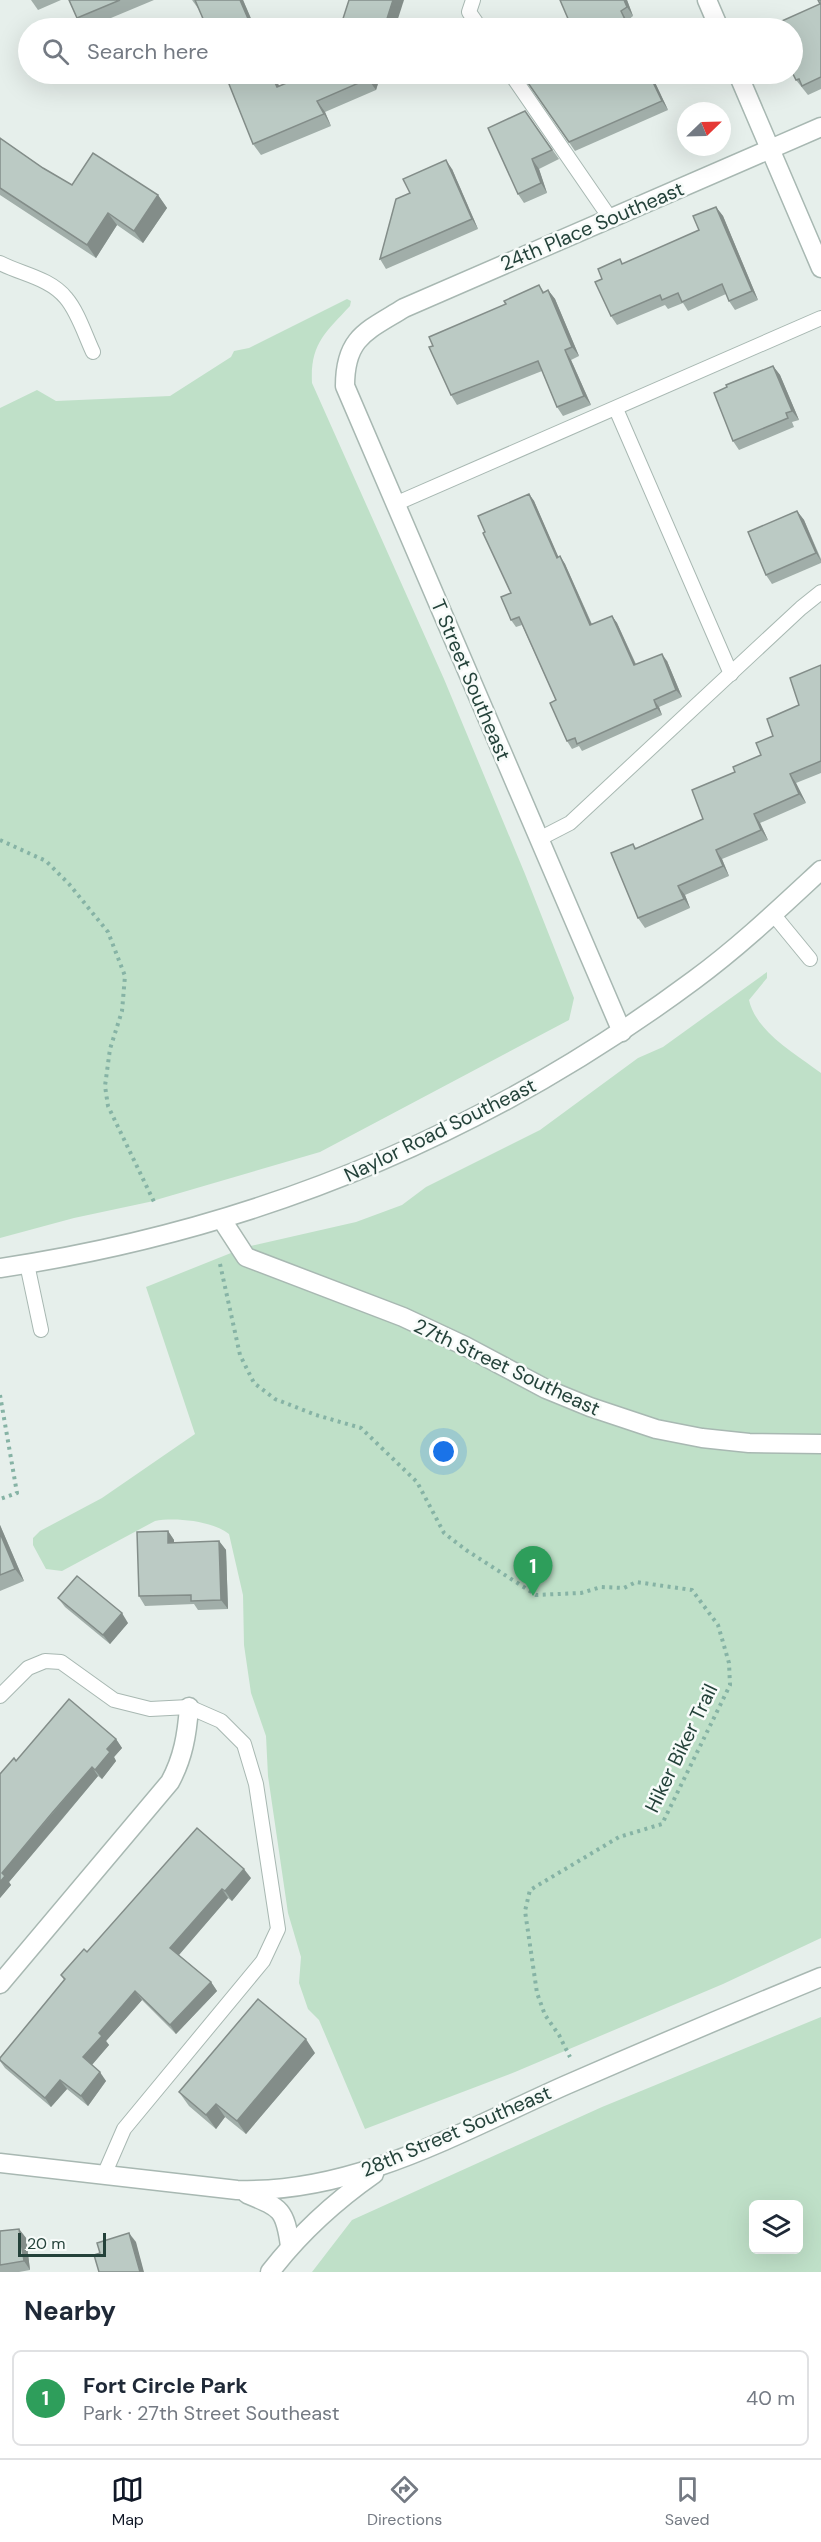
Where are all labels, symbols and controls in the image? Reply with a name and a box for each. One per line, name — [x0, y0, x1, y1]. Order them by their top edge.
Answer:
search box — [18, 18, 803, 84]
icon: search — [39, 35, 72, 68]
text: Search here — [87, 37, 208, 66]
north arrow — [677, 102, 731, 156]
street label: 24th Place Southeast — [496, 175, 688, 276]
street label: T Street Southeast — [425, 596, 517, 765]
street label: Naylor Road Southeast — [340, 1072, 540, 1188]
street label: 27th Street Southeast — [410, 1312, 604, 1422]
your location — [429, 1437, 458, 1466]
pin: 1 — [514, 1546, 552, 1596]
street label: Hiker Biker Trail — [639, 1679, 723, 1817]
street label: 28th Street Southeast — [357, 2079, 555, 2183]
map controls — [749, 2200, 803, 2254]
button: layers — [749, 2200, 803, 2254]
scale bar — [18, 2230, 106, 2258]
text: 20 m — [27, 2233, 66, 2254]
text: Nearby — [24, 2294, 116, 2328]
text: Fort Circle Park — [83, 2371, 248, 2400]
text: 1 — [42, 2385, 49, 2411]
text: 40 m — [746, 2385, 795, 2411]
text: Park · 27th Street Southeast — [83, 2400, 340, 2426]
tab: Map — [111, 2473, 144, 2530]
tab: Directions — [367, 2473, 442, 2530]
tab: Saved — [665, 2473, 710, 2530]

